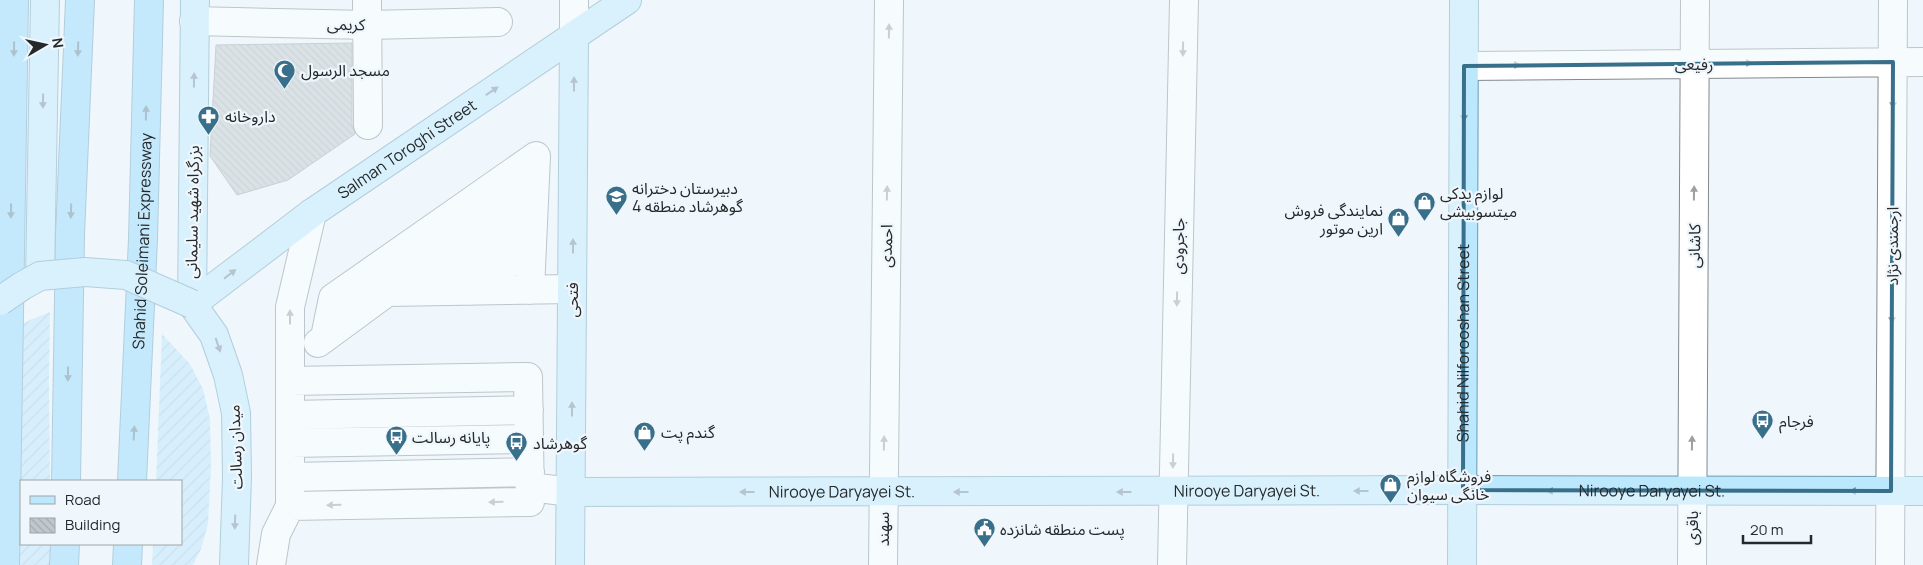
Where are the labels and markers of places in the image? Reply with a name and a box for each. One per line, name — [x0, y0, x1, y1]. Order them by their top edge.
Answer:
mosque icon: مسجد الرسول — [273, 58, 297, 89]
place label: مسجد الرسول — [301, 59, 390, 81]
pharmacy icon: داروخانه — [197, 104, 221, 135]
place label: داروخانه — [225, 105, 276, 127]
place label: دبیرستان دخترانه گوهرشاد منطقه 4 — [632, 177, 743, 217]
place label: لوازم یدکی میتسوبیشی — [1440, 182, 1517, 222]
school or university icon: دبیرستان دخترانه گوهرشاد منطقه 4 — [604, 185, 628, 216]
shop icon: لوازم یدکی میتسوبیشی — [1412, 190, 1436, 221]
place label: نمایندگی فروش ارین موتور — [1284, 199, 1383, 239]
shop icon: نمایندگی فروش ارین موتور — [1387, 207, 1411, 238]
bus stop icon: فرجام — [1751, 409, 1775, 440]
place label: فرجام — [1779, 410, 1814, 434]
shop icon: گندم پت — [633, 420, 657, 451]
place label: گندم پت — [661, 421, 715, 445]
bus stop icon: پایانه رسالت — [384, 425, 408, 456]
place label: پایانه رسالت — [412, 426, 490, 448]
bus stop icon: گوهرشاد — [505, 431, 529, 462]
place label: گوهرشاد — [533, 432, 587, 454]
place label: فروشگاه لوازم خانگی سیوان — [1407, 465, 1491, 505]
shop icon: فروشگاه لوازم خانگی سیوان — [1379, 473, 1403, 504]
public building icon: پست منطقه شانزده — [972, 517, 996, 548]
place label: پست منطقه شانزده — [1000, 518, 1125, 540]

